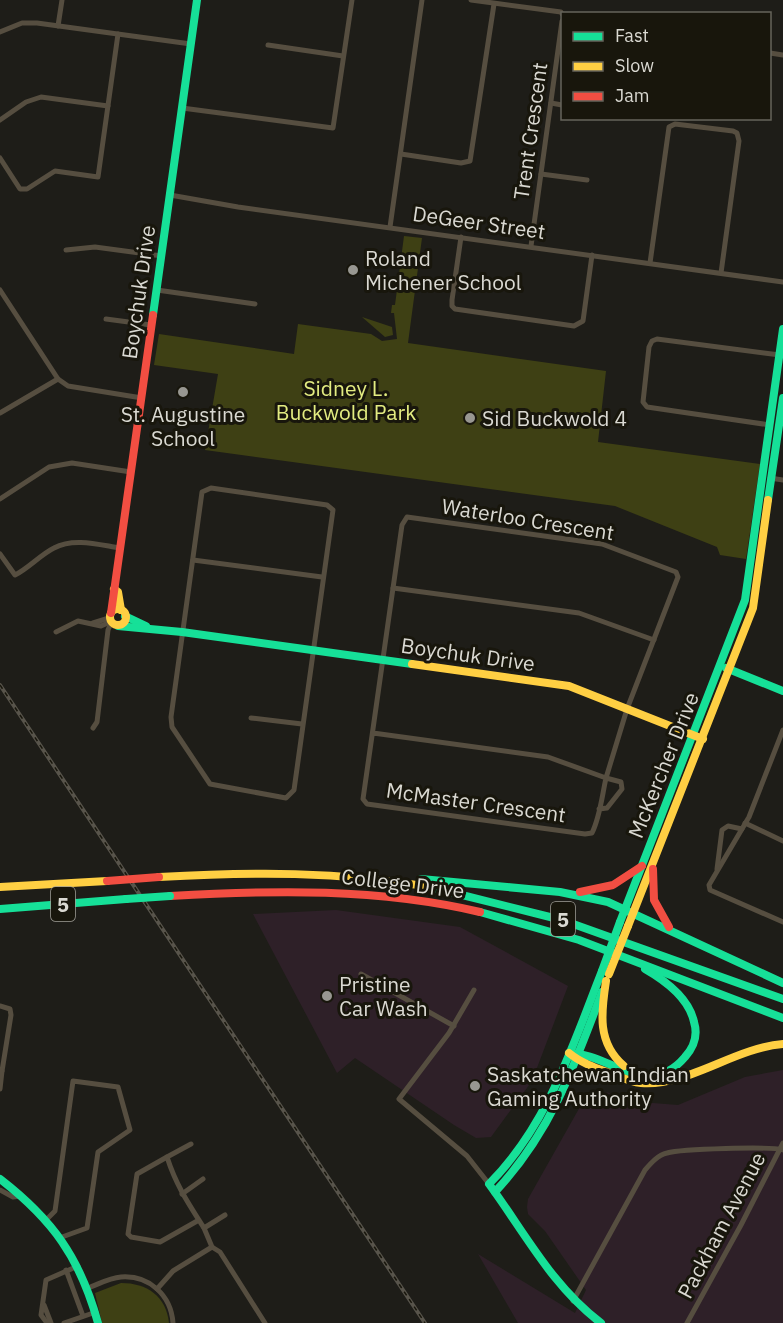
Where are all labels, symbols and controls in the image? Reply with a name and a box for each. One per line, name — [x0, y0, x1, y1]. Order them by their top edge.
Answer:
legend — [561, 12, 771, 120]
text: Fast — [615, 24, 649, 47]
text: Slow — [615, 54, 654, 77]
street label: Trent Crescent — [507, 61, 553, 201]
text: Jam — [615, 84, 650, 107]
street label: DeGeer Street — [411, 199, 547, 245]
street label: Boychuk Drive — [115, 223, 161, 361]
place label: Roland Michener School — [365, 244, 522, 296]
marker: Roland Michener School — [346, 263, 360, 277]
park label: Sidney L. Buckwold Park — [276, 374, 416, 426]
marker: St. Augustine School — [176, 385, 190, 399]
place label: St. Augustine School — [121, 400, 245, 452]
place label: Sid Buckwold 4 — [482, 404, 627, 432]
marker: Sid Buckwold 4 — [463, 411, 477, 425]
street label: Waterloo Crescent — [440, 492, 616, 546]
street label: Boychuk Drive — [399, 631, 537, 677]
street label: McKercher Drive — [621, 688, 705, 842]
street label: McMaster Crescent — [384, 776, 568, 828]
street label: College Drive — [340, 862, 466, 904]
road number: 5 — [51, 887, 75, 921]
road number: 5 — [551, 902, 575, 936]
place label: Pristine Car Wash — [339, 970, 428, 1022]
marker: Pristine Car Wash — [320, 989, 334, 1003]
place label: Saskatchewan Indian Gaming Authority — [487, 1060, 689, 1112]
marker: Saskatchewan Indian Gaming Authority — [468, 1079, 482, 1093]
street label: Packham Avenue — [671, 1147, 771, 1303]

